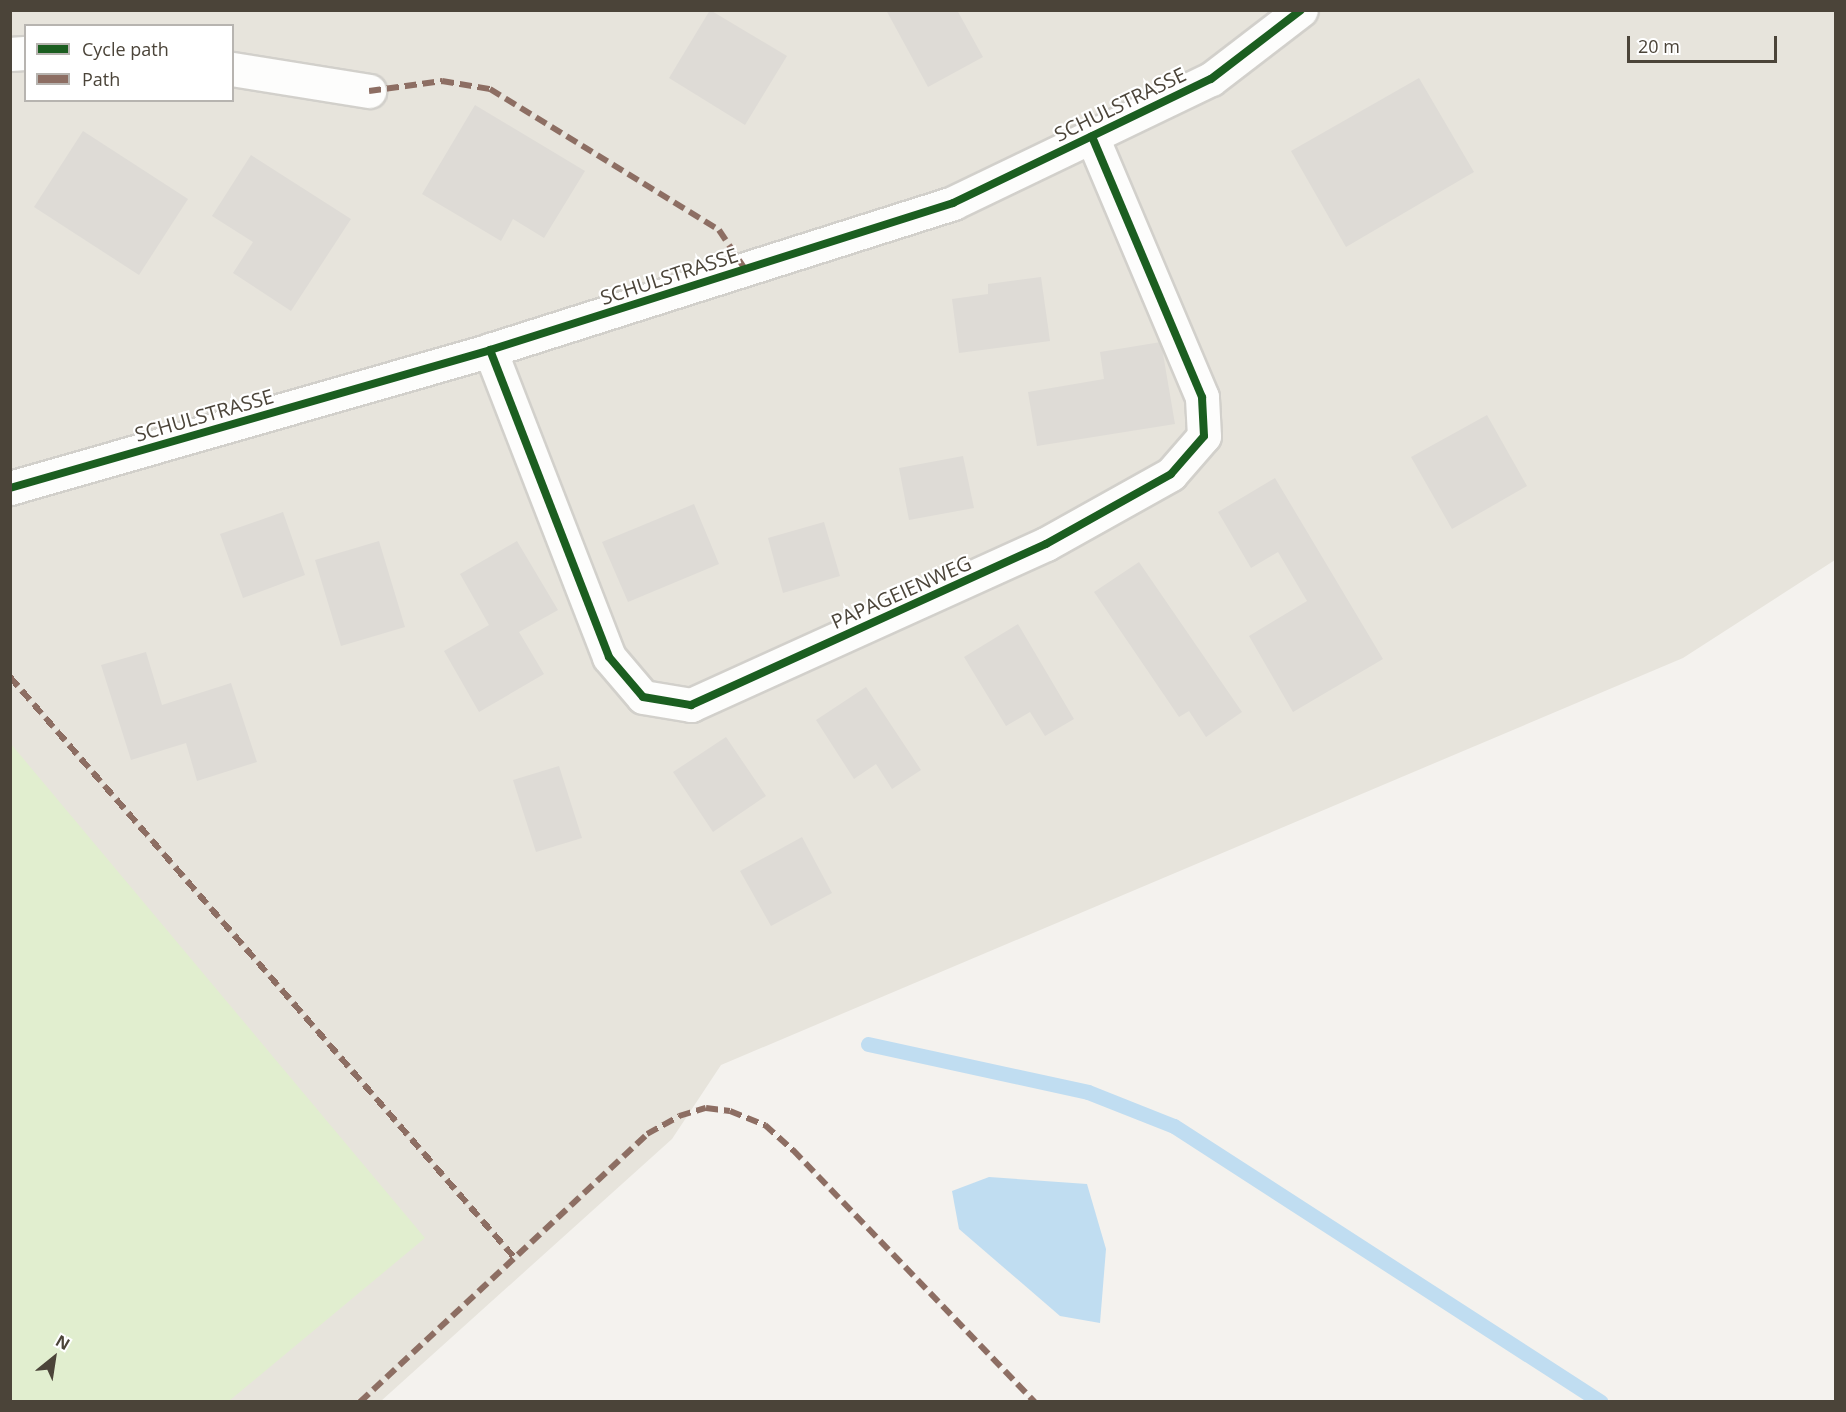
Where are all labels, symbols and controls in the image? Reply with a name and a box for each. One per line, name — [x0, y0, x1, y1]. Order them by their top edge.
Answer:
legend — [24, 24, 234, 102]
scale bar — [1630, 24, 1780, 62]
text: 20 m — [1638, 34, 1680, 58]
text: Cycle path — [82, 37, 169, 61]
street label: SCHULSTRASSE — [1050, 62, 1190, 146]
text: Path — [82, 67, 120, 91]
street label: SCHULSTRASSE — [597, 242, 741, 310]
street label: SCHULSTRASSE — [132, 384, 276, 446]
street label: PAPAGEIENWEG — [827, 550, 975, 634]
north arrow — [24, 1328, 84, 1388]
text: N — [52, 1330, 74, 1355]

